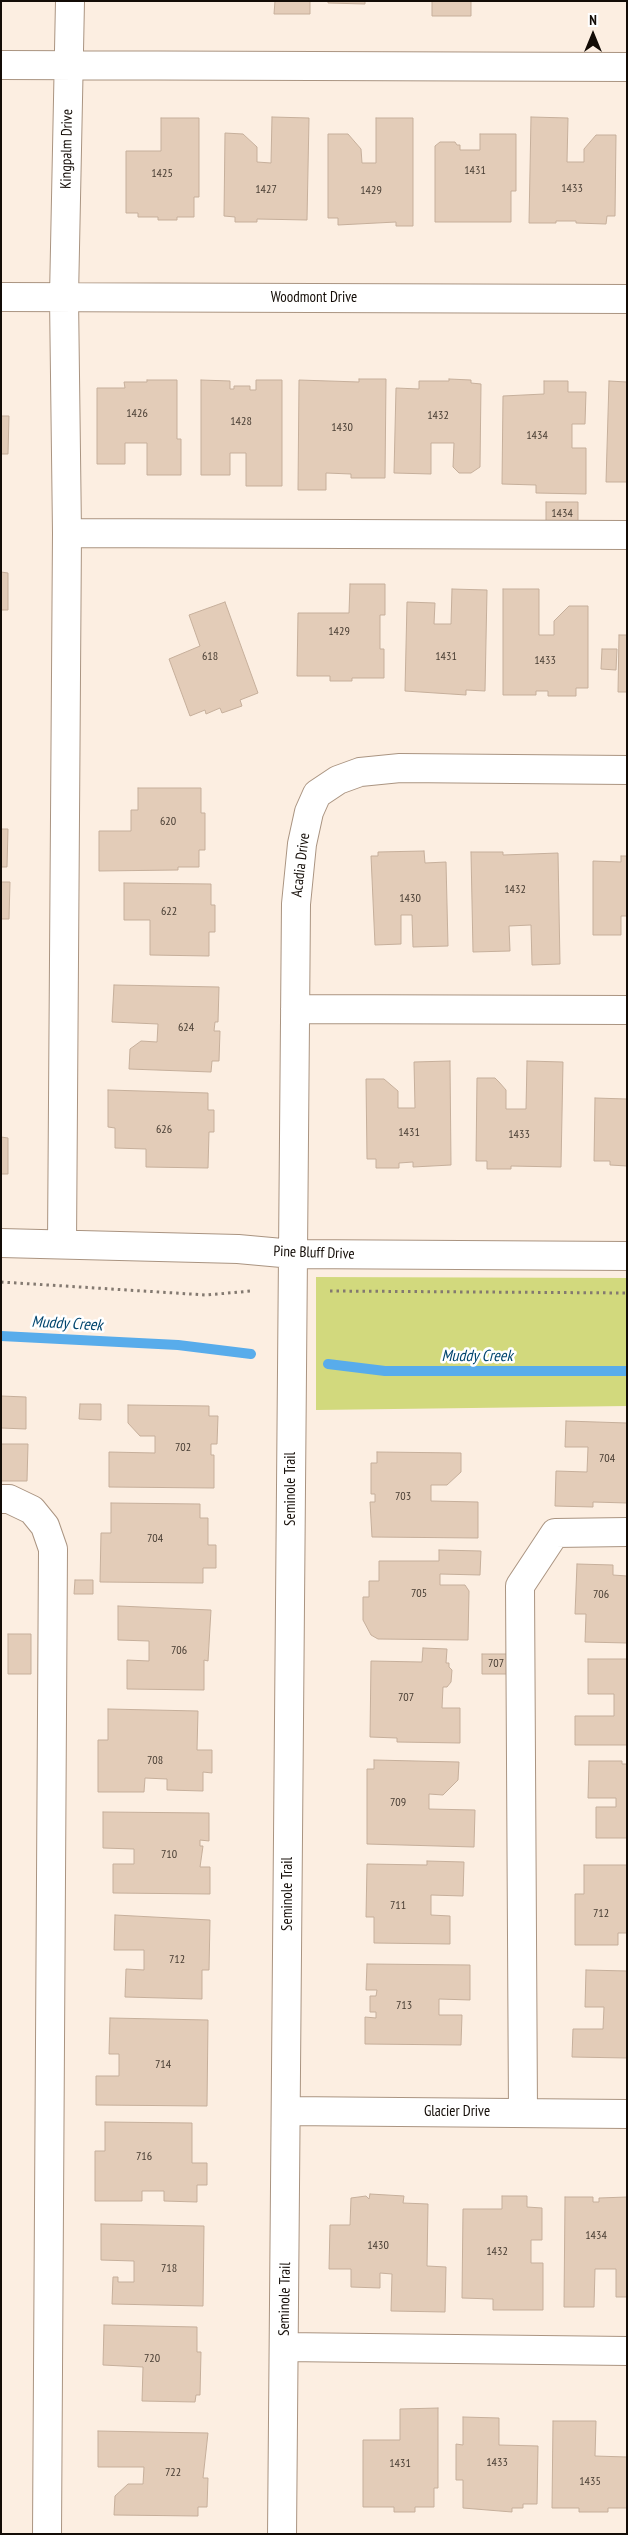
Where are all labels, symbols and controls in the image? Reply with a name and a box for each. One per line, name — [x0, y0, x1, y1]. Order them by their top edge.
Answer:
north arrow — [568, 10, 618, 60]
text: N — [589, 11, 597, 29]
street label: Kingpalm Drive — [57, 109, 77, 189]
house number: 1431 — [464, 164, 486, 178]
house number: 1425 — [151, 167, 173, 181]
house number: 1433 — [561, 182, 583, 196]
house number: 1427 — [255, 183, 277, 197]
house number: 1429 — [360, 184, 382, 198]
street label: Woodmont Drive — [271, 289, 357, 307]
house number: 1426 — [126, 407, 148, 421]
house number: 1432 — [427, 409, 449, 423]
house number: 1428 — [230, 415, 252, 429]
house number: 1430 — [331, 421, 353, 435]
house number: 1434 — [526, 429, 548, 443]
house number: 1434 — [551, 507, 573, 521]
house number: 1429 — [328, 625, 350, 639]
house number: 618 — [202, 650, 218, 664]
house number: 1431 — [435, 650, 457, 664]
house number: 1433 — [534, 654, 556, 668]
house number: 620 — [160, 815, 176, 829]
street label: Acadia Drive — [288, 832, 314, 898]
house number: 1432 — [504, 883, 526, 897]
house number: 1430 — [399, 892, 421, 906]
house number: 622 — [161, 905, 177, 919]
house number: 624 — [178, 1021, 194, 1035]
house number: 626 — [156, 1123, 172, 1137]
house number: 1431 — [398, 1126, 420, 1140]
house number: 1433 — [508, 1128, 530, 1142]
street label: Pine Bluff Drive — [273, 1243, 355, 1263]
water label: Muddy Creek — [31, 1313, 103, 1335]
water label: Muddy Creek — [441, 1346, 513, 1366]
house number: 702 — [175, 1441, 191, 1455]
street label: Seminole Trail — [282, 1452, 300, 1526]
house number: 704 — [599, 1452, 615, 1466]
house number: 703 — [395, 1490, 411, 1504]
house number: 704 — [147, 1532, 163, 1546]
house number: 705 — [411, 1587, 427, 1601]
house number: 706 — [593, 1588, 609, 1602]
house number: 706 — [171, 1644, 187, 1658]
house number: 707 — [488, 1657, 504, 1671]
house number: 707 — [398, 1691, 414, 1705]
house number: 708 — [147, 1754, 163, 1768]
house number: 709 — [390, 1796, 406, 1810]
house number: 710 — [161, 1848, 177, 1862]
street label: Seminole Trail — [279, 1857, 297, 1931]
house number: 711 — [390, 1899, 406, 1913]
house number: 712 — [593, 1907, 609, 1921]
house number: 712 — [169, 1953, 185, 1967]
house number: 713 — [396, 1999, 412, 2013]
house number: 714 — [155, 2058, 171, 2072]
street label: Glacier Drive — [424, 2103, 490, 2121]
house number: 716 — [136, 2150, 152, 2164]
house number: 1434 — [585, 2229, 607, 2243]
house number: 1430 — [367, 2239, 389, 2253]
house number: 1432 — [486, 2245, 508, 2259]
house number: 718 — [161, 2262, 177, 2276]
street label: Seminole Trail — [275, 2262, 295, 2336]
house number: 720 — [144, 2352, 160, 2366]
house number: 1433 — [486, 2456, 508, 2470]
house number: 1431 — [389, 2457, 411, 2471]
house number: 722 — [165, 2466, 181, 2480]
house number: 1435 — [579, 2475, 601, 2489]

